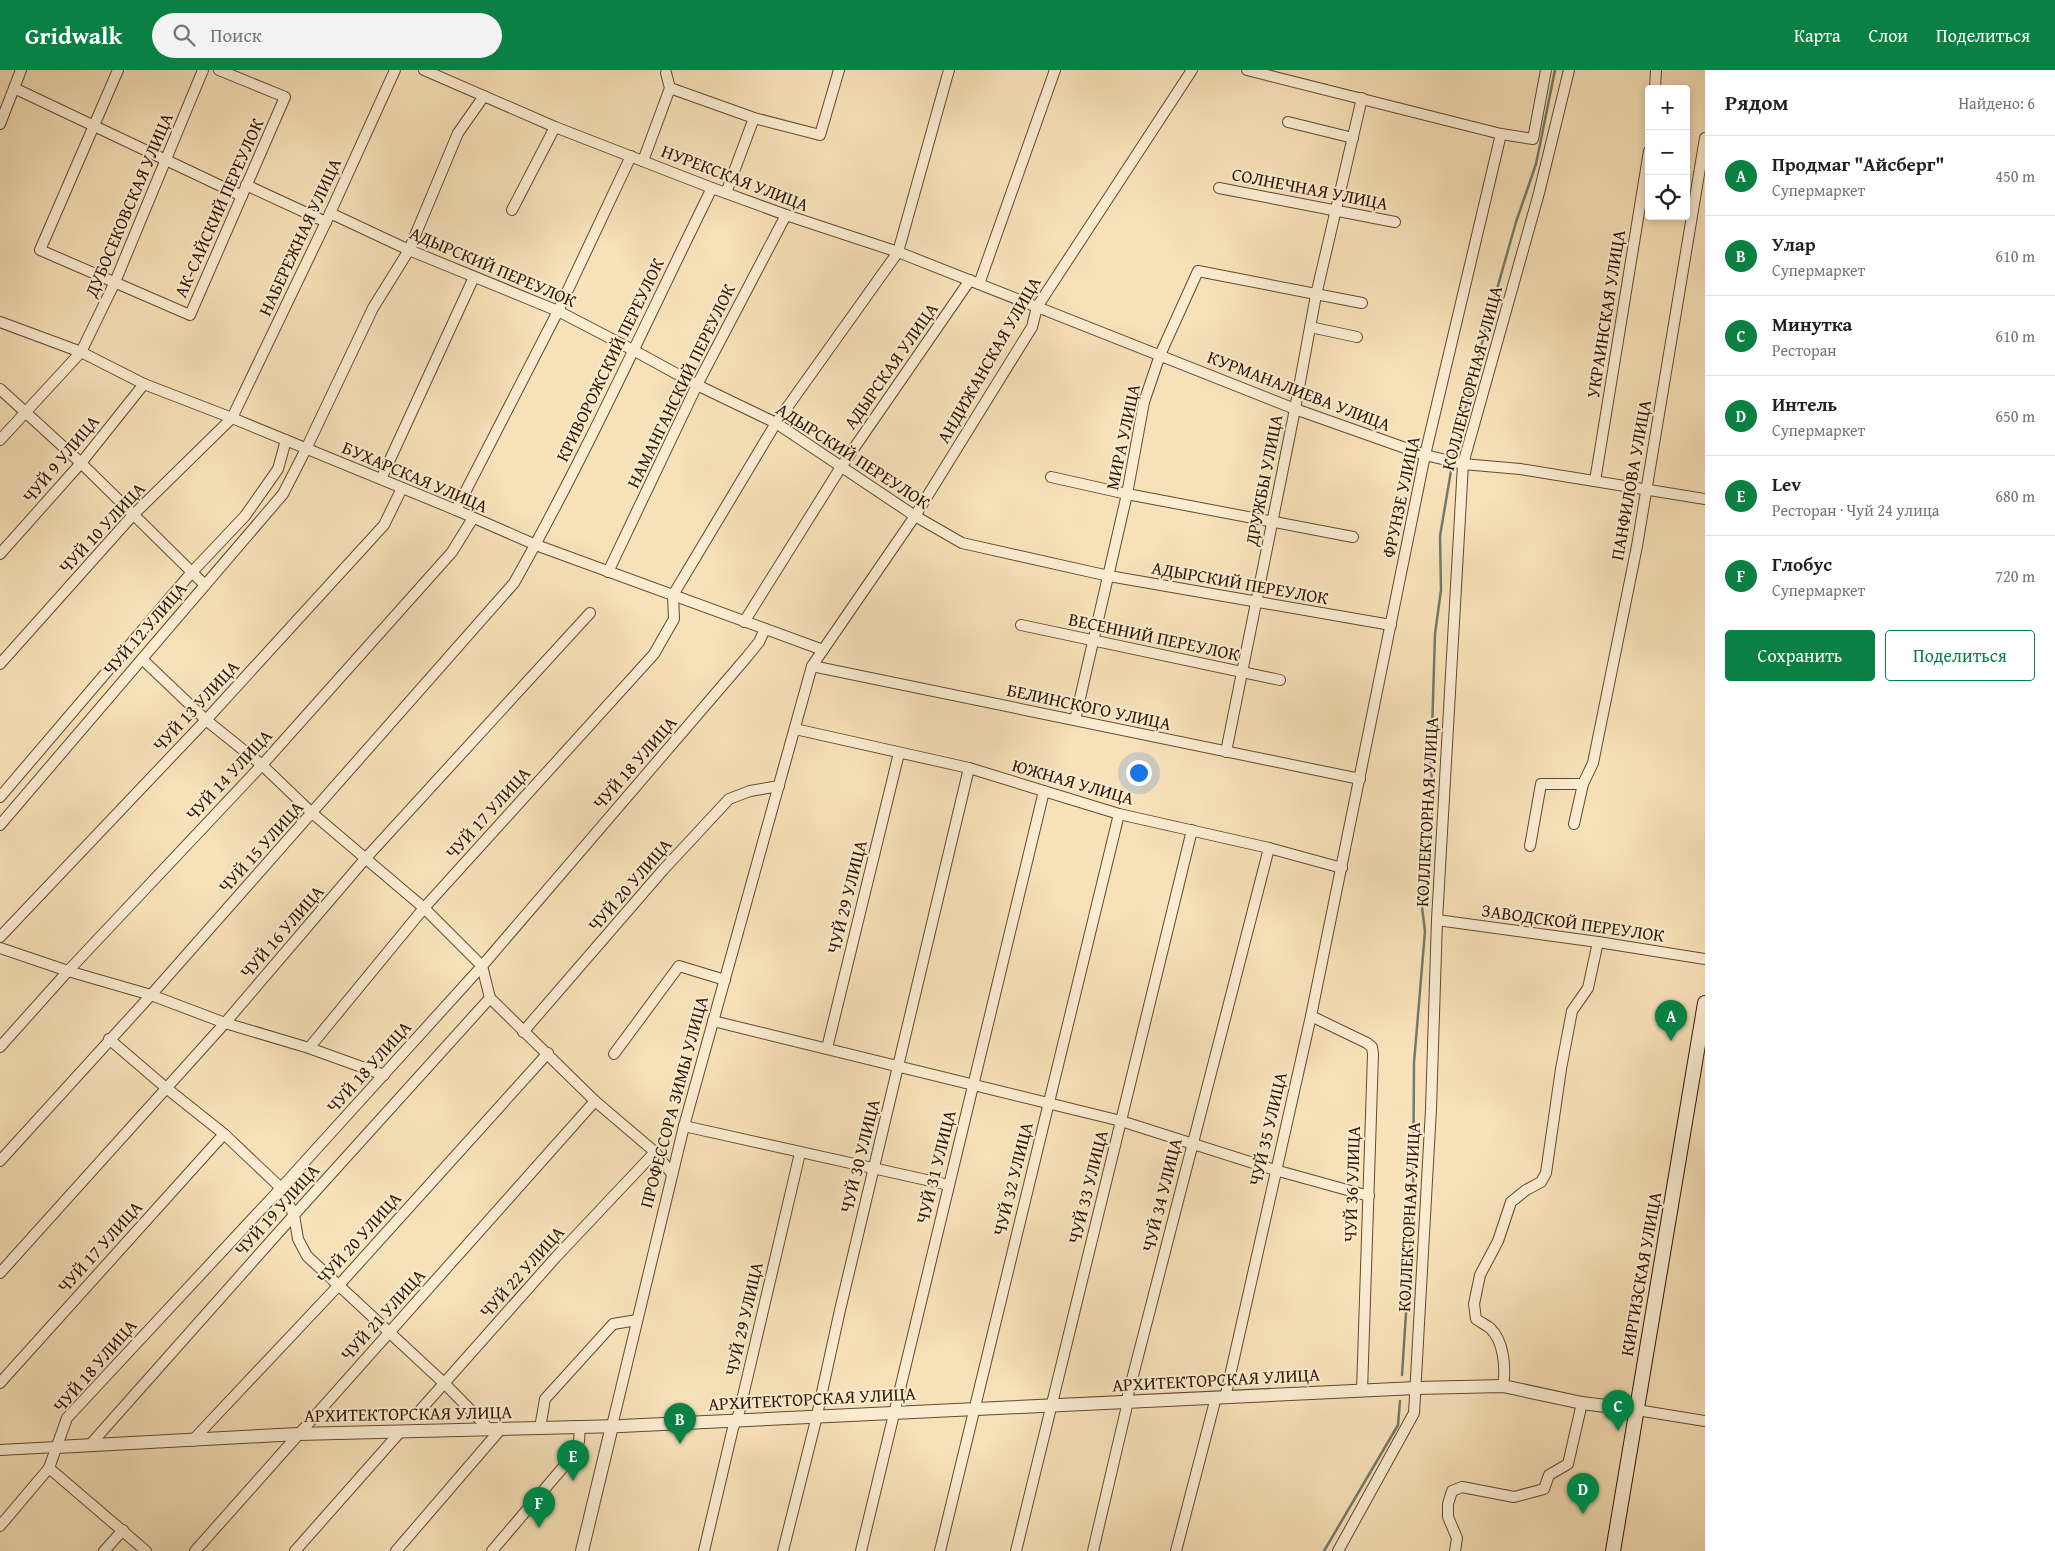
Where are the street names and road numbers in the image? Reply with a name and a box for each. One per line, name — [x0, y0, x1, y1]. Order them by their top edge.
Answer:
street label: ДУБОСЕКОВСКАЯ УЛИЦА — [77, 108, 180, 302]
street label: АК-САЙСКИЙ ПЕРЕУЛОК — [167, 114, 270, 302]
street label: НУРЕКСКАЯ УЛИЦА — [657, 137, 813, 218]
street label: НАБЕРЕЖНАЯ УЛИЦА — [251, 153, 348, 320]
street label: СОЛНЕЧНАЯ УЛИЦА — [1230, 160, 1391, 217]
street label: АДЫРСКИЙ ПЕРЕУЛОК — [406, 219, 581, 314]
street label: УКРАИНСКАЯ УЛИЦА — [1579, 228, 1632, 400]
street label: КРИВОРОЖСКИЙ ПЕРЕУЛОК — [548, 253, 671, 466]
street label: АНДИЖАНСКАЯ УЛИЦА — [930, 271, 1047, 448]
street label: НАМАНГАНСКИЙ ПЕРЕУЛОК — [619, 279, 742, 493]
street label: КОЛЛЕКТОРНАЯ УЛИЦА — [1434, 282, 1509, 473]
street label: АДЫРСКАЯ УЛИЦА — [837, 297, 945, 435]
street label: КУРМАНАЛИЕВА УЛИЦА — [1204, 343, 1395, 438]
street label: МИРА УЛИЦА — [1098, 381, 1147, 492]
street label: АДЫРСКИЙ ПЕРЕУЛОК — [771, 396, 936, 516]
street label: ПАНФИЛОВА УЛИЦА — [1603, 397, 1658, 562]
street label: ЧУЙ 9 УЛИЦА — [16, 409, 106, 509]
street label: ДРУЖБЫ УЛИЦА — [1237, 412, 1289, 549]
street label: БУХАРСКАЯ УЛИЦА — [338, 434, 492, 520]
street label: ФРУНЗЕ УЛИЦА — [1374, 434, 1427, 560]
street label: ЧУЙ 10 УЛИЦА — [52, 476, 151, 579]
street label: АДЫРСКИЙ ПЕРЕУЛОК — [1150, 554, 1331, 611]
street label: ЧУЙ 12 УЛИЦА — [96, 576, 193, 681]
street label: ВЕСЕННИЙ ПЕРЕУЛОК — [1066, 605, 1242, 668]
street label: ЧУЙ 13 УЛИЦА — [146, 654, 245, 757]
street label: БЕЛИНСКОГО УЛИЦА — [1004, 676, 1174, 737]
street label: ЧУЙ 18 УЛИЦА — [586, 710, 683, 815]
street label: КОЛЛЕКТОРНАЯ УЛИЦА — [1408, 716, 1445, 908]
street label: ЧУЙ 14 УЛИЦА — [179, 723, 278, 826]
street label: ЮЖНАЯ УЛИЦА — [1009, 751, 1137, 812]
street label: ЧУЙ 17 УЛИЦА — [439, 760, 537, 865]
street label: ЧУЙ 15 УЛИЦА — [212, 794, 310, 899]
street label: ЧУЙ 20 УЛИЦА — [581, 832, 678, 937]
street label: ЧУЙ 29 УЛИЦА — [819, 837, 874, 957]
street label: ЧУЙ 16 УЛИЦА — [233, 879, 330, 984]
street label: ЗАВОДСКОЙ ПЕРЕУЛОК — [1480, 896, 1666, 949]
street label: ПРОФЕССОРА ЗИМЫ УЛИЦА — [632, 993, 715, 1211]
street label: ЧУЙ 18 УЛИЦА — [320, 1014, 418, 1119]
street label: ЧУЙ 35 УЛИЦА — [1241, 1069, 1294, 1189]
street label: ЧУЙ 30 УЛИЦА — [832, 1096, 887, 1216]
street label: ЧУЙ 31 УЛИЦА — [908, 1107, 963, 1227]
street label: ЧУЙ 32 УЛИЦА — [985, 1119, 1040, 1239]
street label: КОЛЛЕКТОРНАЯ УЛИЦА — [1390, 1121, 1427, 1313]
street label: ЧУЙ 36 УЛИЦА — [1336, 1125, 1367, 1243]
street label: ЧУЙ 33 УЛИЦА — [1060, 1127, 1115, 1247]
street label: ЧУЙ 34 УЛИЦА — [1134, 1135, 1189, 1255]
street label: ЧУЙ 19 УЛИЦА — [228, 1157, 326, 1262]
street label: ЧУЙ 20 УЛИЦА — [310, 1185, 408, 1290]
street label: КИРГИЗСКАЯ УЛИЦА — [1613, 1190, 1668, 1358]
street label: ЧУЙ 17 УЛИЦА — [51, 1194, 149, 1299]
street label: ЧУЙ 22 УЛИЦА — [473, 1219, 571, 1324]
street label: ЧУЙ 29 УЛИЦА — [717, 1259, 770, 1379]
street label: ЧУЙ 21 УЛИЦА — [334, 1262, 432, 1367]
street label: ЧУЙ 18 УЛИЦА — [46, 1313, 143, 1418]
street label: АРХИТЕКТОРСКАЯ УЛИЦА — [1111, 1361, 1321, 1398]
street label: АРХИТЕКТОРСКАЯ УЛИЦА — [707, 1380, 917, 1417]
street label: АРХИТЕКТОРСКАЯ УЛИЦА — [304, 1398, 512, 1429]

